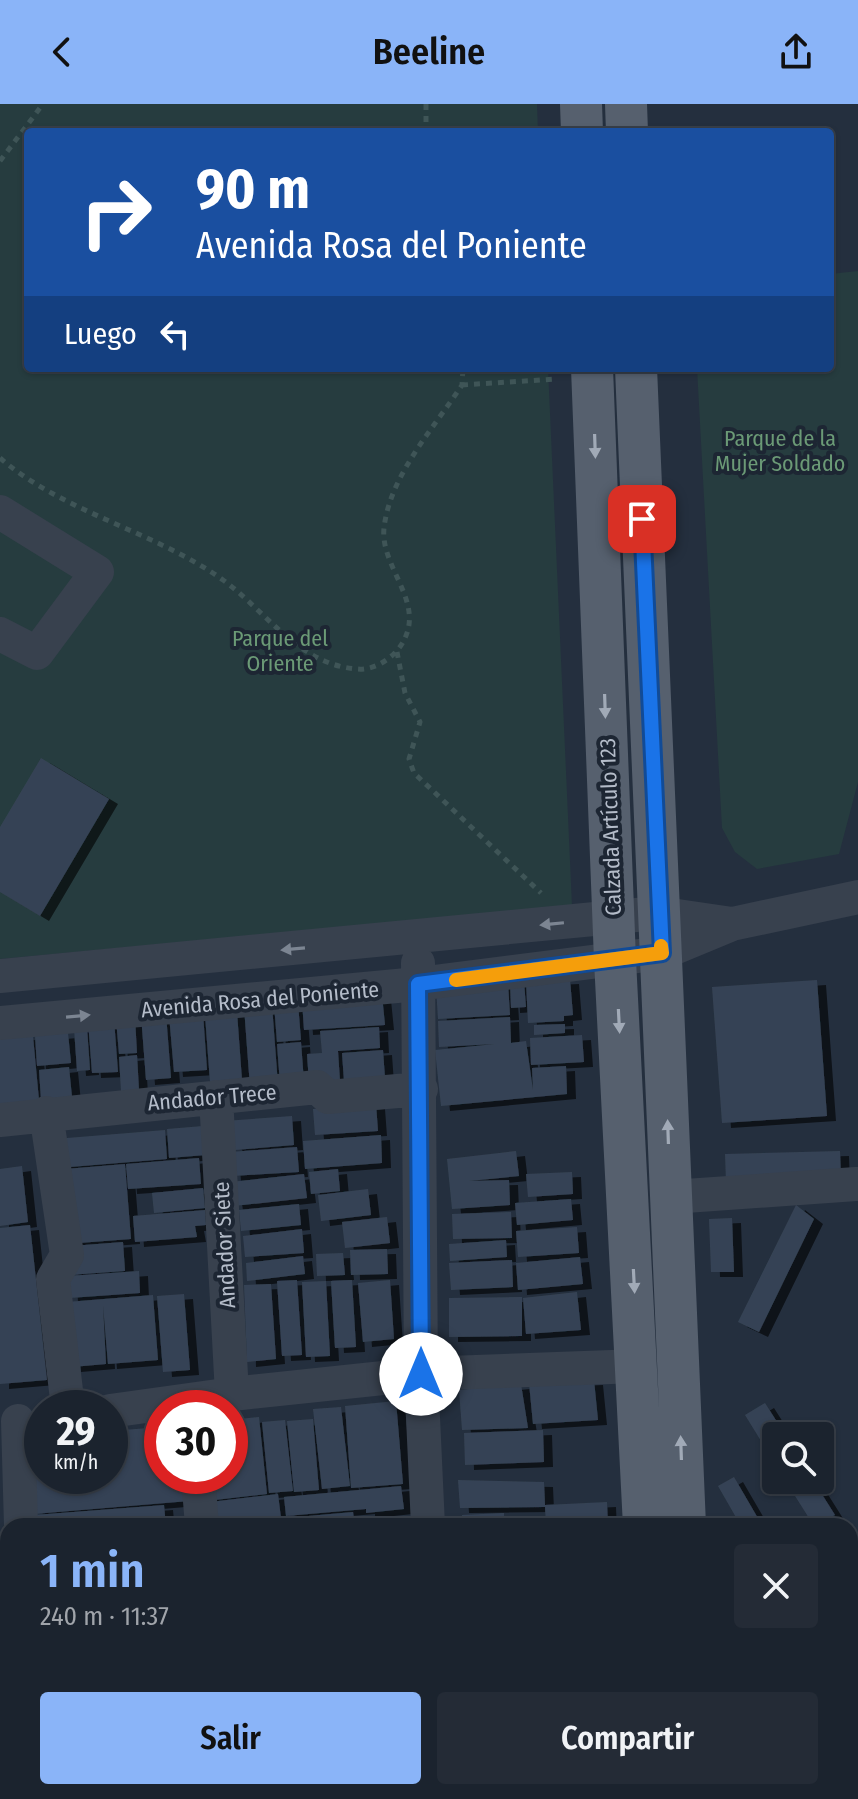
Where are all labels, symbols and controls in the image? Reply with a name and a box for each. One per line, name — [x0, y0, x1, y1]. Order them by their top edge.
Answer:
icon: back — [40, 30, 84, 74]
text: Beeline — [373, 30, 485, 74]
icon: share — [774, 30, 818, 74]
text: 90 m — [196, 156, 310, 223]
icon: right — [64, 160, 168, 264]
text: Avenida Rosa del Poniente — [196, 224, 587, 268]
icon: left — [153, 312, 197, 356]
text: Luego — [64, 316, 137, 352]
park label: Parque de la Mujer Soldado — [715, 425, 845, 477]
one-way arrow — [588, 434, 601, 459]
pin — [608, 485, 676, 553]
icon: arrive — [620, 497, 664, 541]
park label: Parque del Oriente — [232, 625, 328, 677]
one-way arrow — [599, 694, 612, 719]
street label: Calzada Artículo 123 — [594, 738, 627, 916]
one-way arrow — [539, 917, 564, 930]
one-way arrow — [280, 942, 305, 955]
street label: Avenida Rosa del Poniente — [140, 976, 380, 1023]
one-way arrow — [66, 1009, 91, 1022]
one-way arrow — [613, 1009, 626, 1034]
street label: Andador Trece — [146, 1078, 278, 1117]
one-way arrow — [662, 1119, 675, 1144]
street label: Andador Siete — [208, 1181, 241, 1309]
one-way arrow — [628, 1269, 641, 1294]
position arrow — [379, 1332, 463, 1416]
speed limit sign: 30 — [144, 1390, 248, 1494]
text: 29 — [56, 1408, 95, 1456]
map controls — [762, 1422, 834, 1494]
button: search — [762, 1422, 834, 1494]
one-way arrow — [675, 1435, 688, 1460]
text: km/h — [54, 1450, 98, 1474]
text: 1 min — [40, 1542, 145, 1600]
button: close — [734, 1544, 818, 1628]
text: 240 m · 11:37 — [40, 1601, 169, 1632]
button: Salir — [40, 1692, 421, 1784]
button: Compartir — [437, 1692, 818, 1784]

